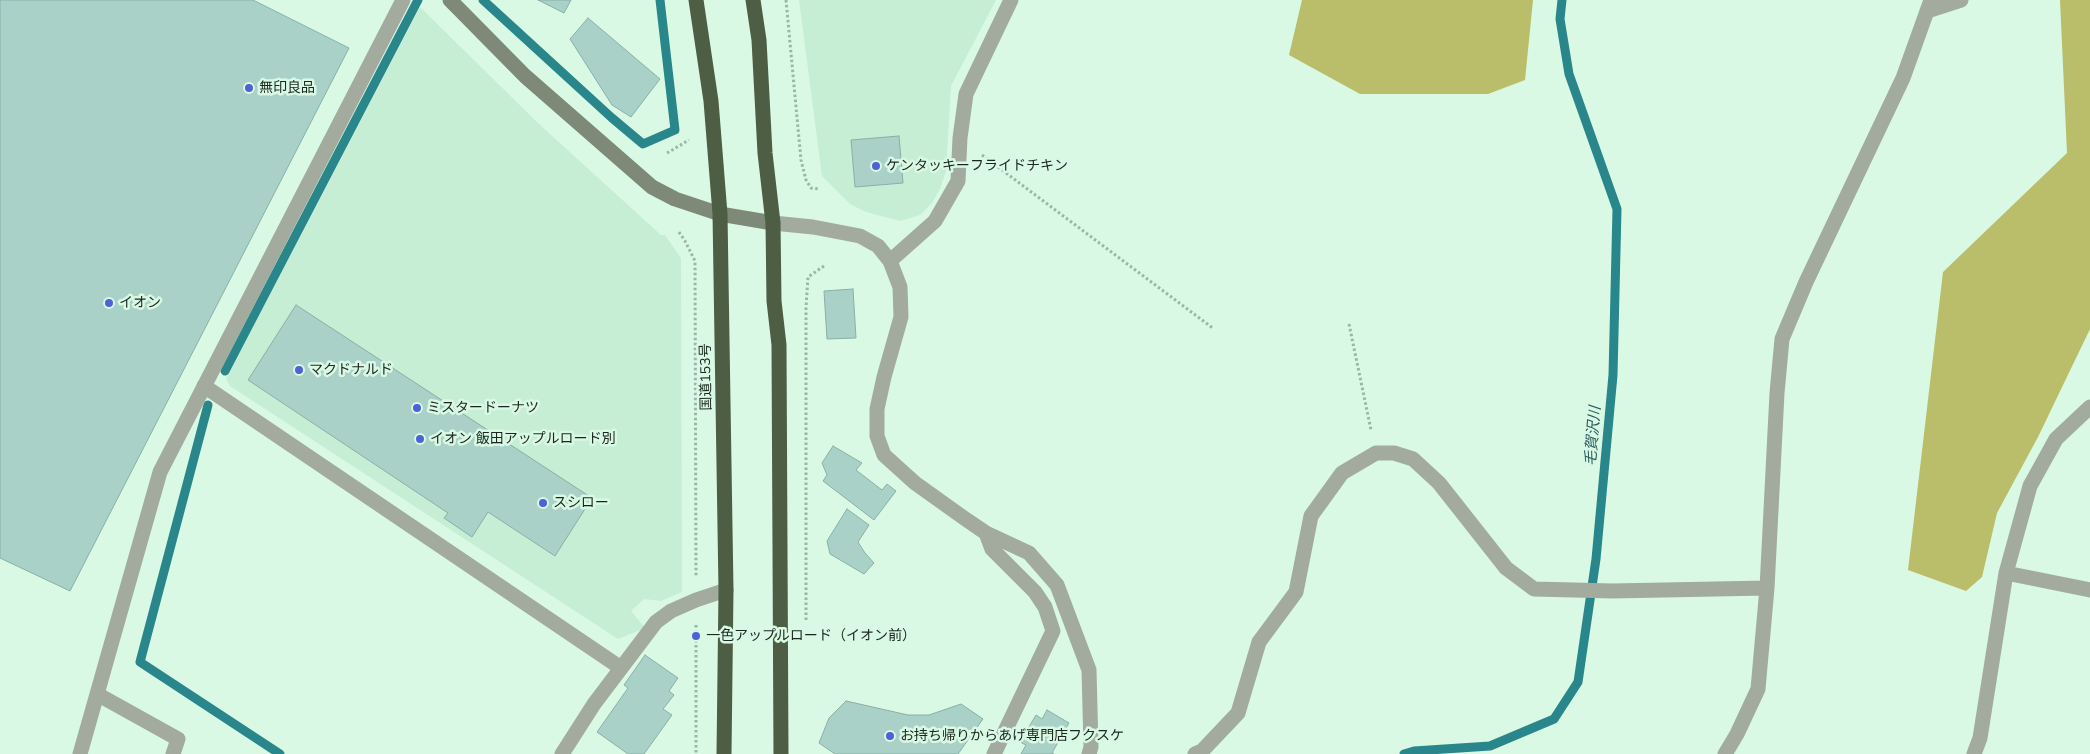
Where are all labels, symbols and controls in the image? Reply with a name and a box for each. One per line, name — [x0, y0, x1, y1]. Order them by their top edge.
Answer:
place label: 無印良品 — [259, 80, 315, 96]
marker: 無印良品 — [243, 82, 255, 94]
place label: ケンタッキーフライドチキン — [886, 158, 1068, 174]
marker: ケンタッキーフライドチキン — [870, 160, 882, 172]
place label: イオン — [119, 295, 161, 311]
marker: イオン — [103, 297, 115, 309]
street label: 国道153号 — [697, 343, 715, 411]
place label: マクドナルド — [309, 362, 393, 378]
marker: マクドナルド — [293, 364, 305, 376]
place label: ミスタードーナツ — [427, 400, 539, 416]
marker: ミスタードーナツ — [411, 402, 423, 414]
water label: 毛賀沢川 — [1581, 405, 1605, 467]
place label: イオン 飯田アップルロード別 — [430, 431, 616, 447]
marker: イオン 飯田アップルロード別 — [414, 433, 426, 445]
place label: スシロー — [553, 495, 609, 511]
marker: スシロー — [537, 497, 549, 509]
place label: 一色アップルロード（イオン前） — [706, 628, 916, 644]
marker: 一色アップルロード（イオン前） — [690, 630, 702, 642]
place label: お持ち帰りからあげ専門店フクスケ — [900, 728, 1124, 744]
marker: お持ち帰りからあげ専門店フクスケ — [884, 730, 896, 742]

